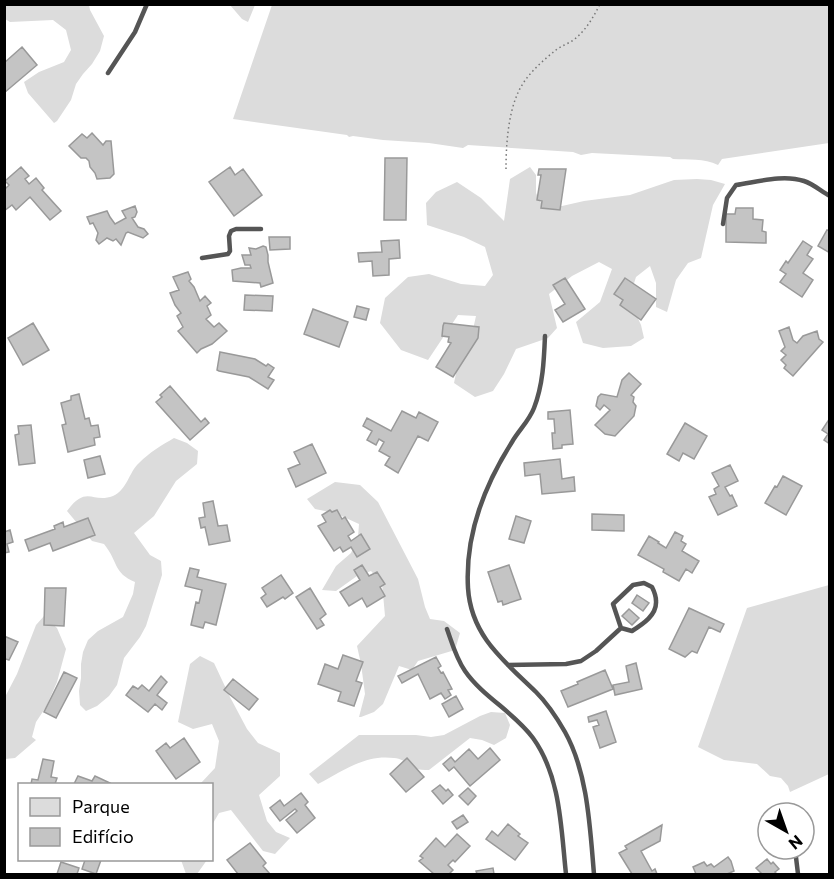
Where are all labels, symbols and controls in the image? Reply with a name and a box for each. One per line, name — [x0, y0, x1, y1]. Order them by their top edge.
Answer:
legend — [18, 783, 213, 861]
text: Parque — [72, 795, 130, 817]
north arrow — [756, 801, 816, 861]
text: Edifício — [72, 825, 134, 847]
text: N — [785, 832, 807, 854]

